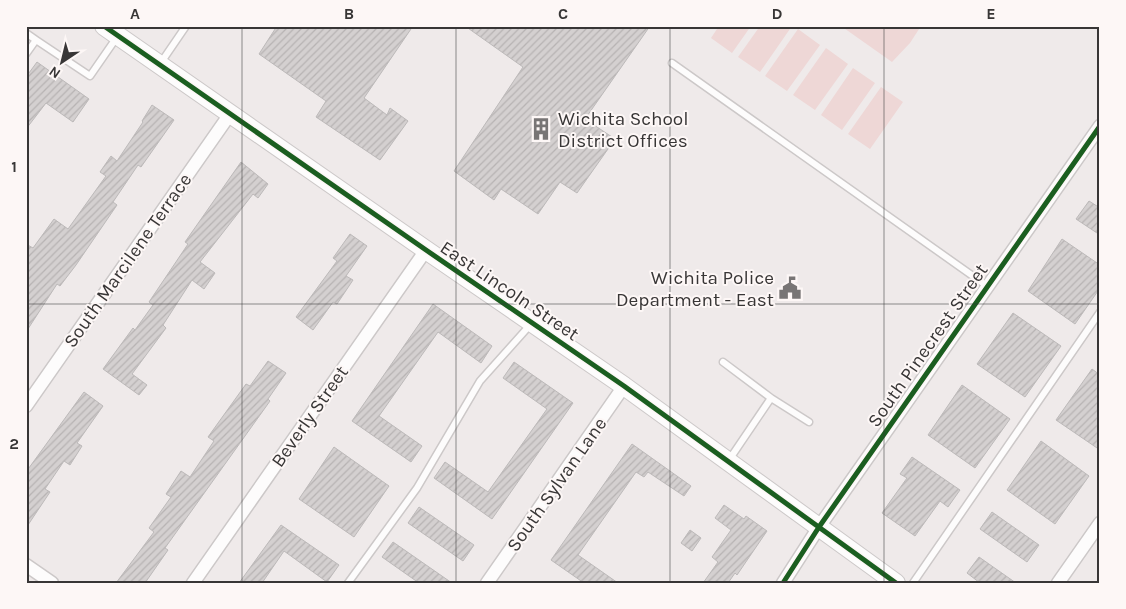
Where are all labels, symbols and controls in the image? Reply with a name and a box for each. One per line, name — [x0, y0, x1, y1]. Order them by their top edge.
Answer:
text: A — [130, 4, 140, 23]
text: B — [344, 4, 354, 23]
text: C — [558, 4, 568, 23]
text: D — [772, 4, 783, 23]
text: E — [986, 4, 996, 23]
north arrow — [38, 38, 88, 88]
text: N — [46, 62, 64, 82]
place label: Wichita School District Offices — [558, 108, 689, 152]
building icon: Wichita School District Offices — [528, 116, 554, 142]
text: 1 — [11, 157, 17, 176]
street label: South Marcilene Terrace — [59, 169, 196, 352]
street label: East Lincoln Street — [436, 236, 583, 345]
street label: South Pinecrest Street — [863, 260, 993, 431]
place label: Wichita Police Department - East — [616, 267, 774, 311]
public building icon: Wichita Police Department - East — [777, 275, 803, 301]
street label: Beverly Street — [267, 362, 353, 471]
street label: South Sylvan Lane — [502, 413, 611, 556]
text: 2 — [9, 434, 19, 453]

